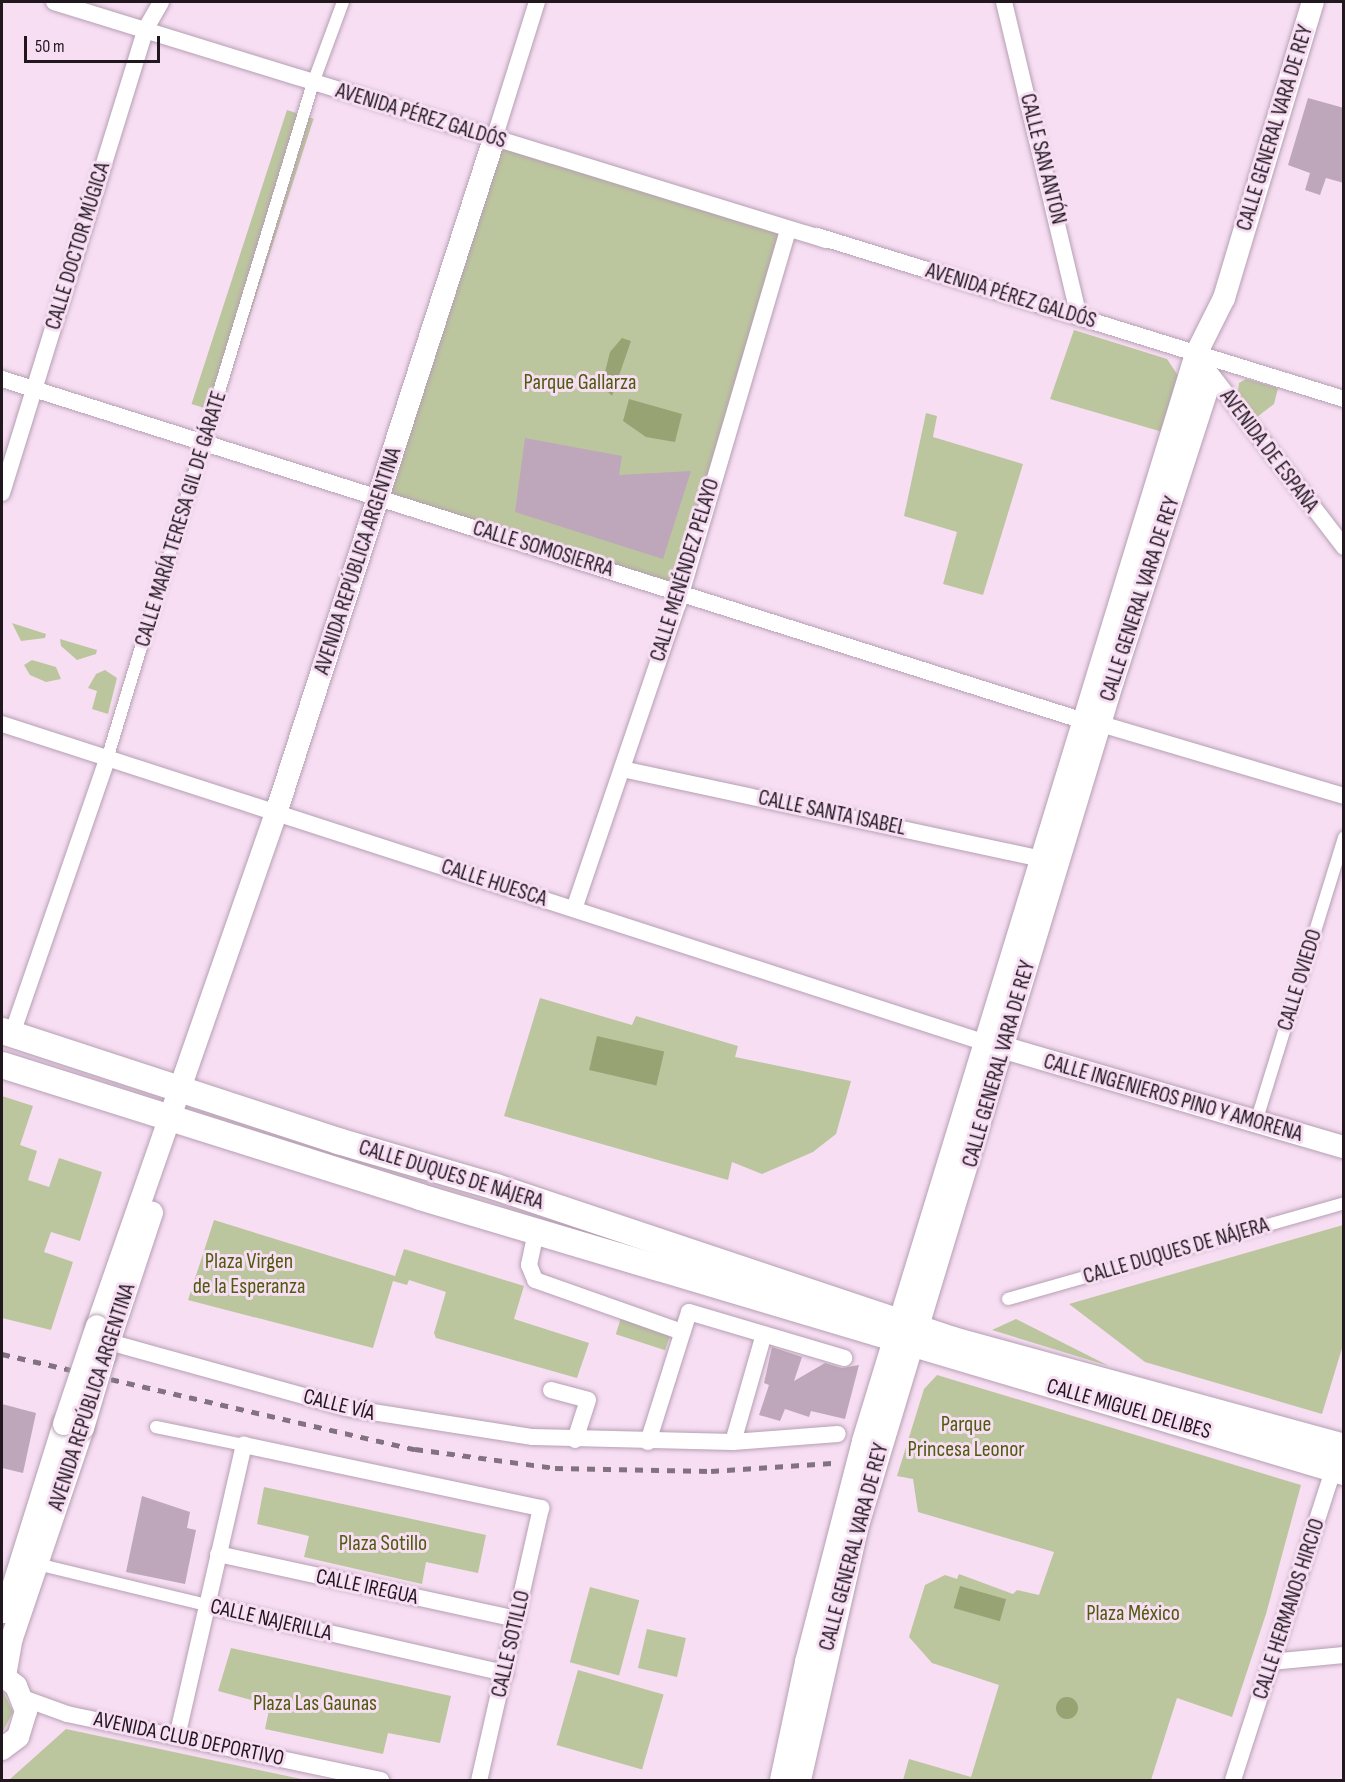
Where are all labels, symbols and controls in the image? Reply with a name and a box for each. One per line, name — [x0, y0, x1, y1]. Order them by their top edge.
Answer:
street label: CALLE GENERAL VARA DE REY — [1231, 22, 1319, 234]
scale bar — [27, 24, 164, 62]
text: 50 m — [35, 36, 65, 57]
street label: AVENIDA PÉREZ GALDÓS — [333, 78, 509, 154]
street label: CALLE SAN ANTÓN — [1014, 91, 1072, 227]
street label: CALLE DOCTOR MÚGICA — [40, 159, 116, 333]
street label: AVENIDA PÉREZ GALDÓS — [923, 258, 1099, 334]
park label: Parque Gallarza — [524, 370, 636, 396]
street label: AVENIDA DE ESPAÑA — [1214, 384, 1324, 518]
street label: CALLE MARÍA TERESA GIL DE GÁRATE — [130, 388, 232, 650]
street label: AVENIDA REPÚBLICA ARGENTINA — [309, 444, 407, 678]
street label: CALLE MENÉNDEZ PELAYO — [645, 475, 725, 665]
street label: CALLE GENERAL VARA DE REY — [1094, 493, 1186, 705]
street label: CALLE SOMOSIERRA — [470, 515, 616, 583]
street label: CALLE SANTA ISABEL — [756, 784, 908, 842]
street label: CALLE HUESCA — [438, 854, 550, 912]
street label: CALLE OVIEDO — [1272, 926, 1328, 1034]
street label: CALLE GENERAL VARA DE REY — [957, 958, 1041, 1170]
street label: CALLE INGENIEROS PINO Y AMORENA — [1040, 1048, 1306, 1148]
street label: CALLE DUQUES DE NÁJERA — [356, 1134, 546, 1216]
street label: CALLE DUQUES DE NÁJERA — [1080, 1212, 1272, 1290]
park label: Plaza Virgen de la Esperanza — [193, 1248, 305, 1300]
street label: AVENIDA REPÚBLICA ARGENTINA — [43, 1280, 141, 1514]
street label: CALLE MIGUEL DELIBES — [1044, 1373, 1214, 1445]
street label: CALLE VÍA — [301, 1383, 377, 1427]
park label: Parque Princesa Leonor — [907, 1411, 1025, 1462]
street label: CALLE GENERAL VARA DE REY — [814, 1440, 894, 1654]
street label: CALLE HERMANOS HIRCIO — [1247, 1515, 1331, 1703]
park label: Plaza Sotillo — [339, 1531, 427, 1557]
street label: CALLE IREGUA — [314, 1563, 420, 1611]
street label: CALLE SOTILLO — [486, 1588, 536, 1700]
street label: CALLE NAJERILLA — [208, 1593, 334, 1647]
park label: Plaza México — [1086, 1601, 1180, 1627]
park label: Plaza Las Gaunas — [253, 1691, 377, 1717]
street label: AVENIDA CLUB DEPORTIVO — [92, 1706, 286, 1772]

